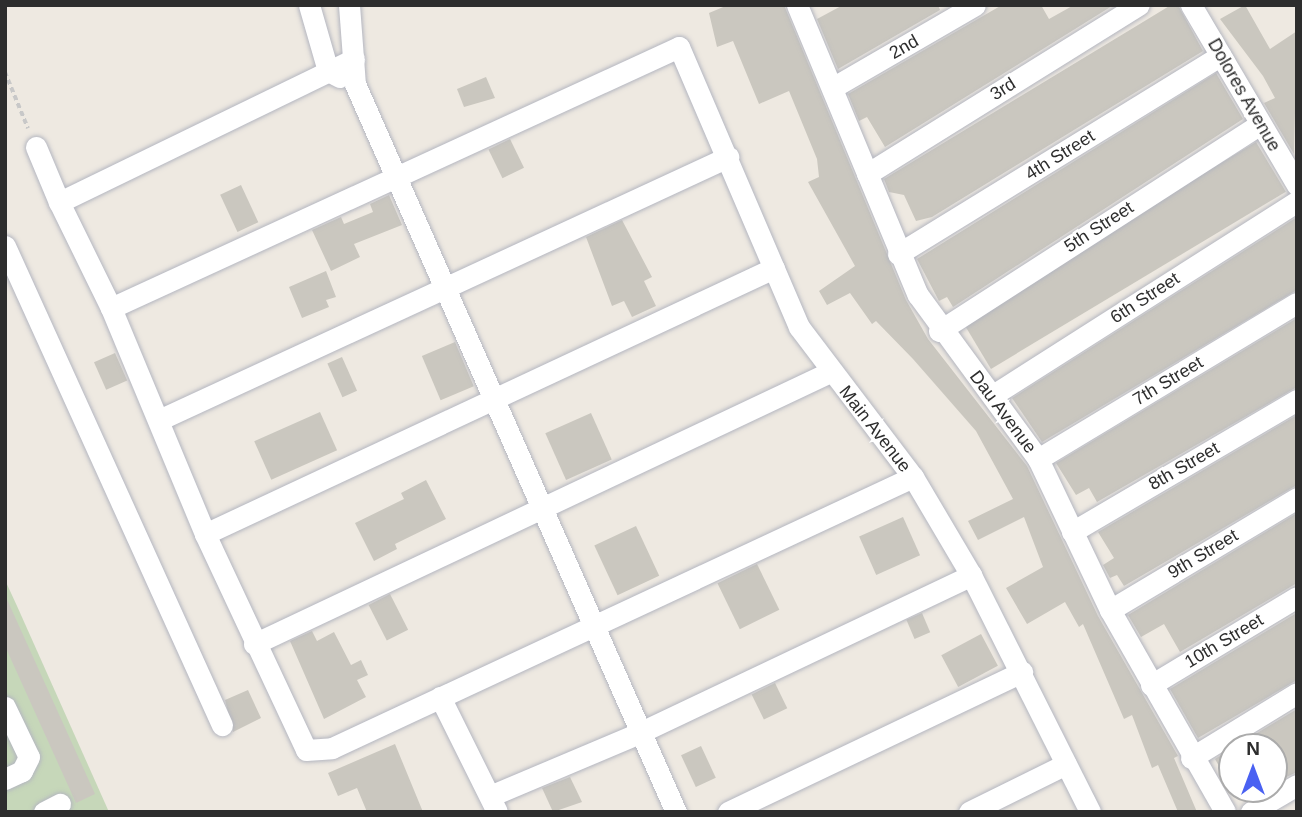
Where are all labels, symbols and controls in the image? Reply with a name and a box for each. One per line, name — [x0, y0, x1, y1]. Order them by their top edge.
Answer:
street label: 2nd — [886, 30, 922, 64]
street label: Dolores Avenue — [1203, 34, 1285, 156]
street label: 3rd — [986, 73, 1020, 105]
street label: 4th Street — [1021, 125, 1099, 185]
street label: 5th Street — [1060, 197, 1138, 257]
street label: 6th Street — [1106, 268, 1184, 328]
street label: 7th Street — [1129, 352, 1207, 410]
street label: Dau Avenue — [965, 366, 1041, 458]
street label: Main Avenue — [834, 381, 916, 477]
street label: 8th Street — [1145, 437, 1223, 495]
street label: 9th Street — [1164, 525, 1242, 583]
street label: 10th Street — [1181, 609, 1267, 673]
north arrow — [1218, 733, 1288, 803]
text: N — [1246, 738, 1260, 759]

